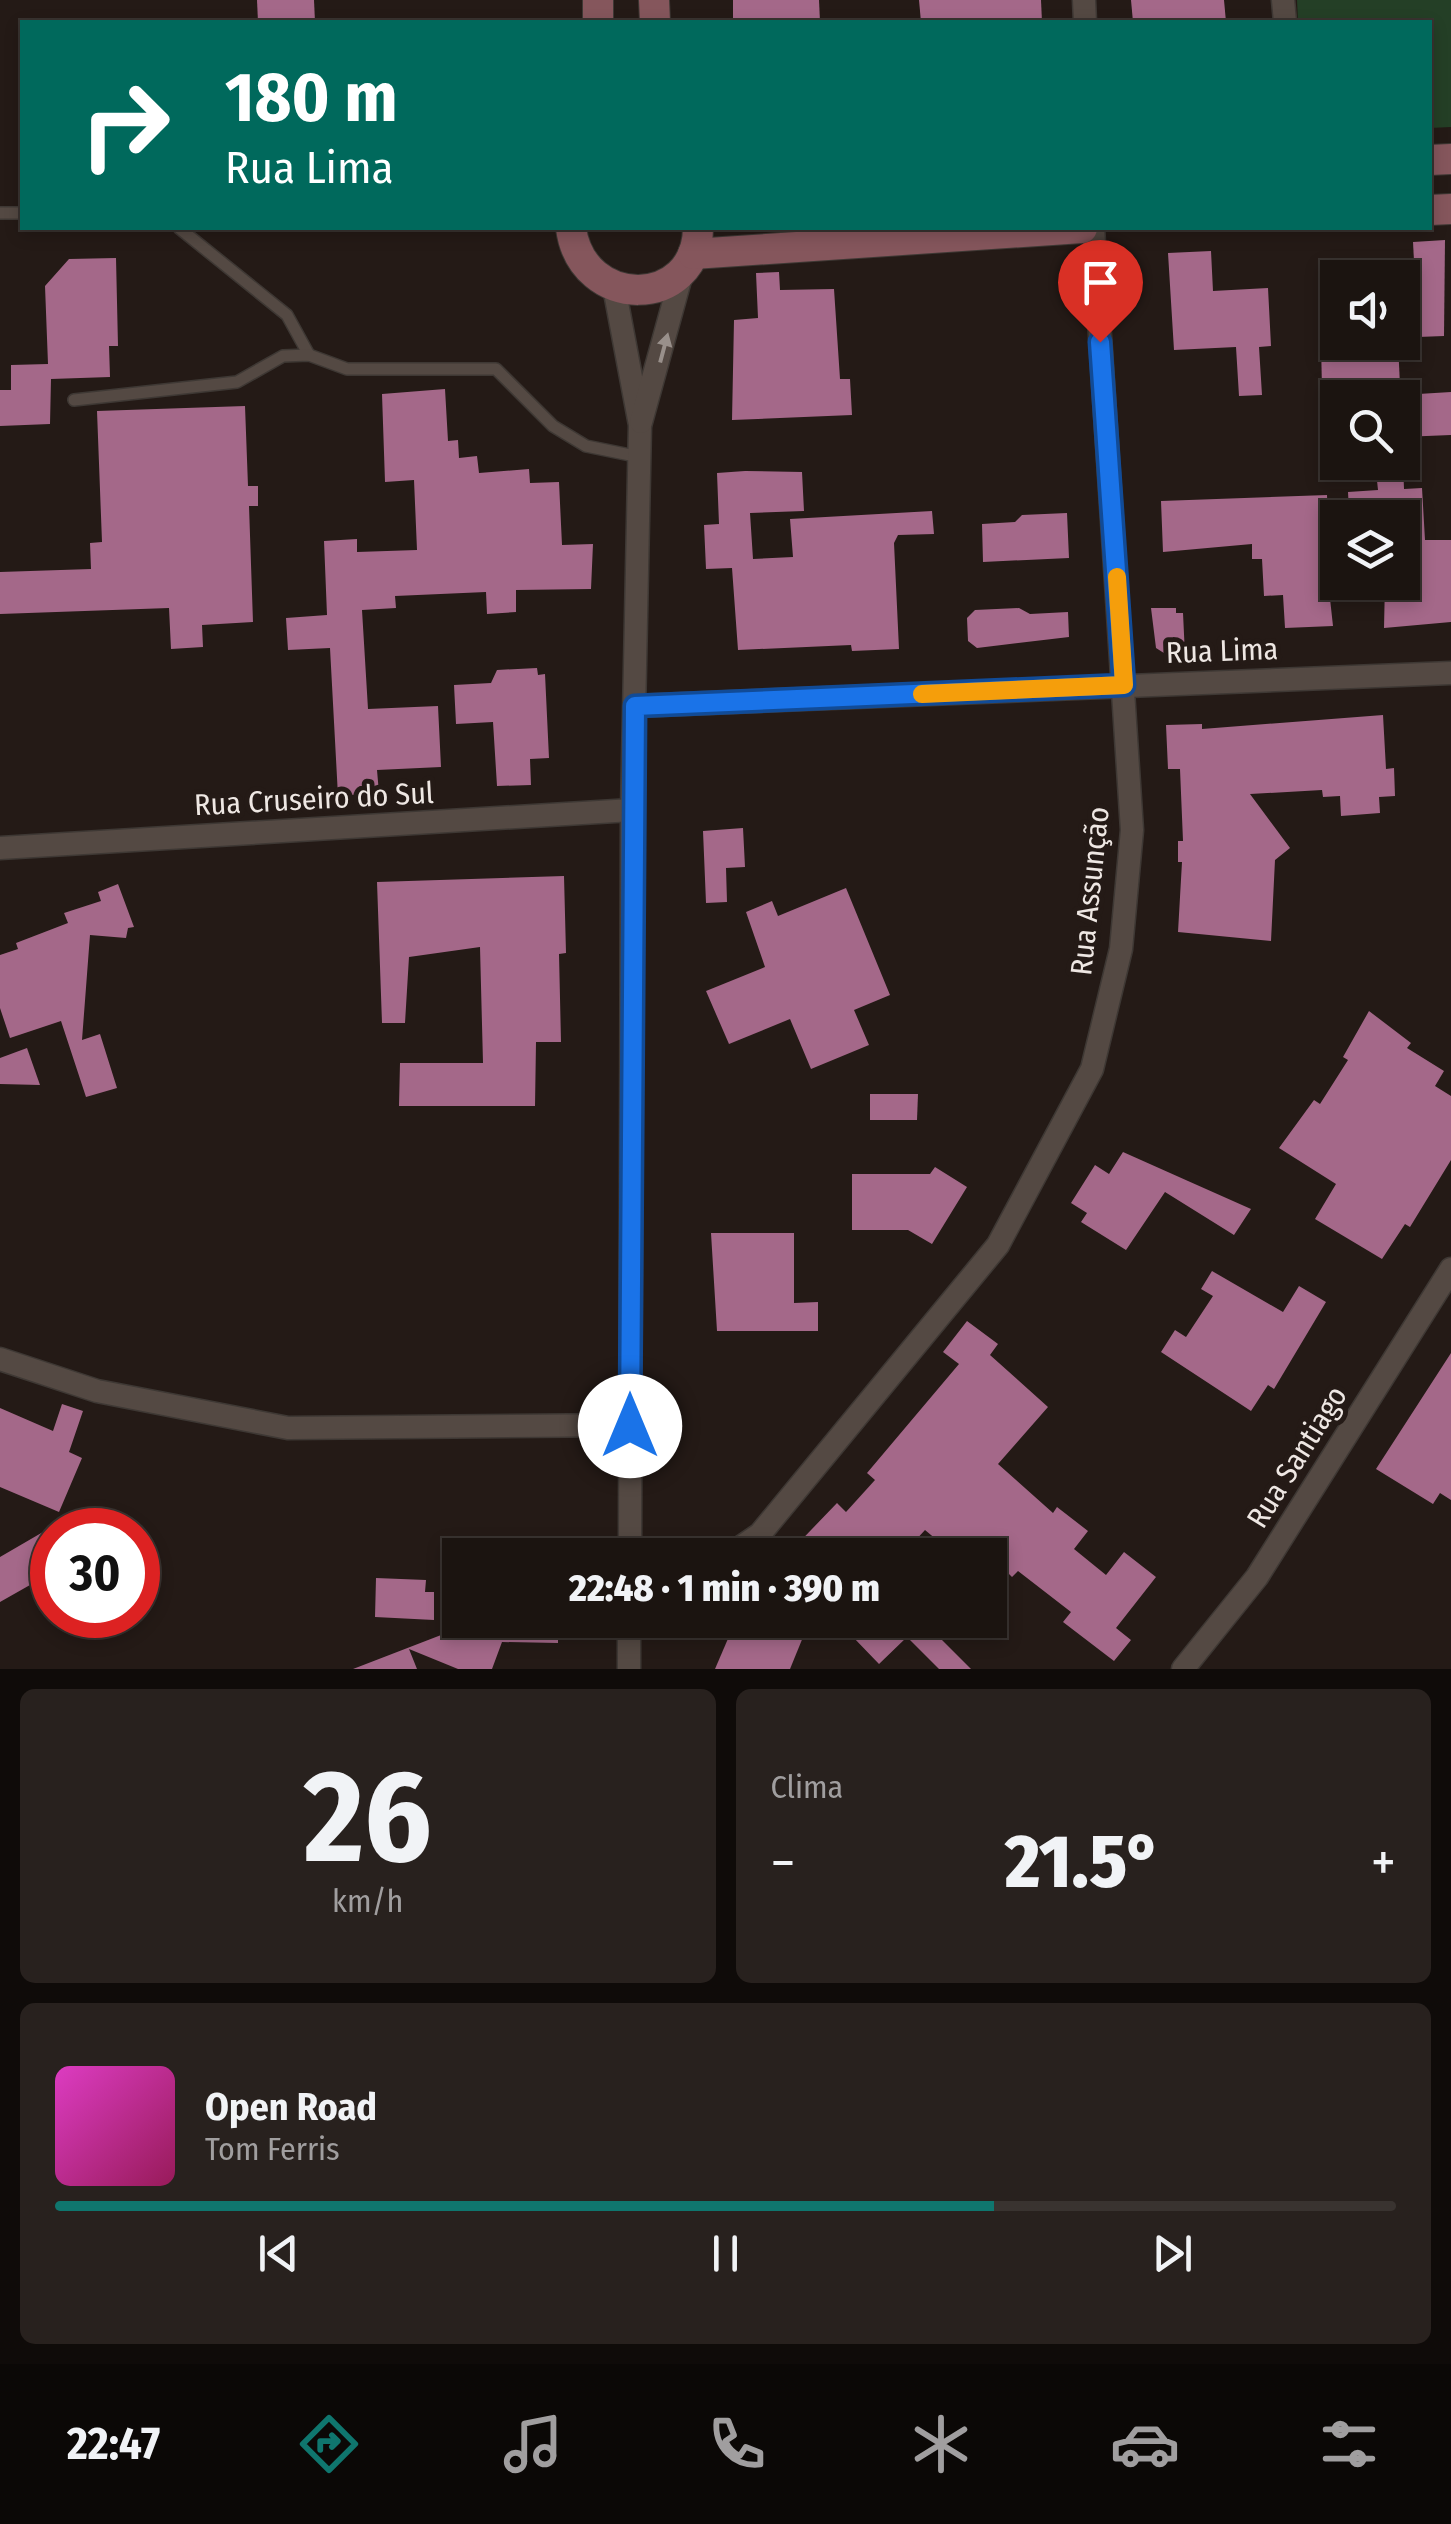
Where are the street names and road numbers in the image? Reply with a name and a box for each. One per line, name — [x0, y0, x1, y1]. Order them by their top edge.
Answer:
street label: Rua Lima — [1165, 631, 1279, 671]
street label: Rua Cruseiro do Sul — [193, 775, 435, 823]
street label: Rua Assunção — [1063, 805, 1117, 977]
street label: Rua Santiago — [1239, 1379, 1355, 1535]

